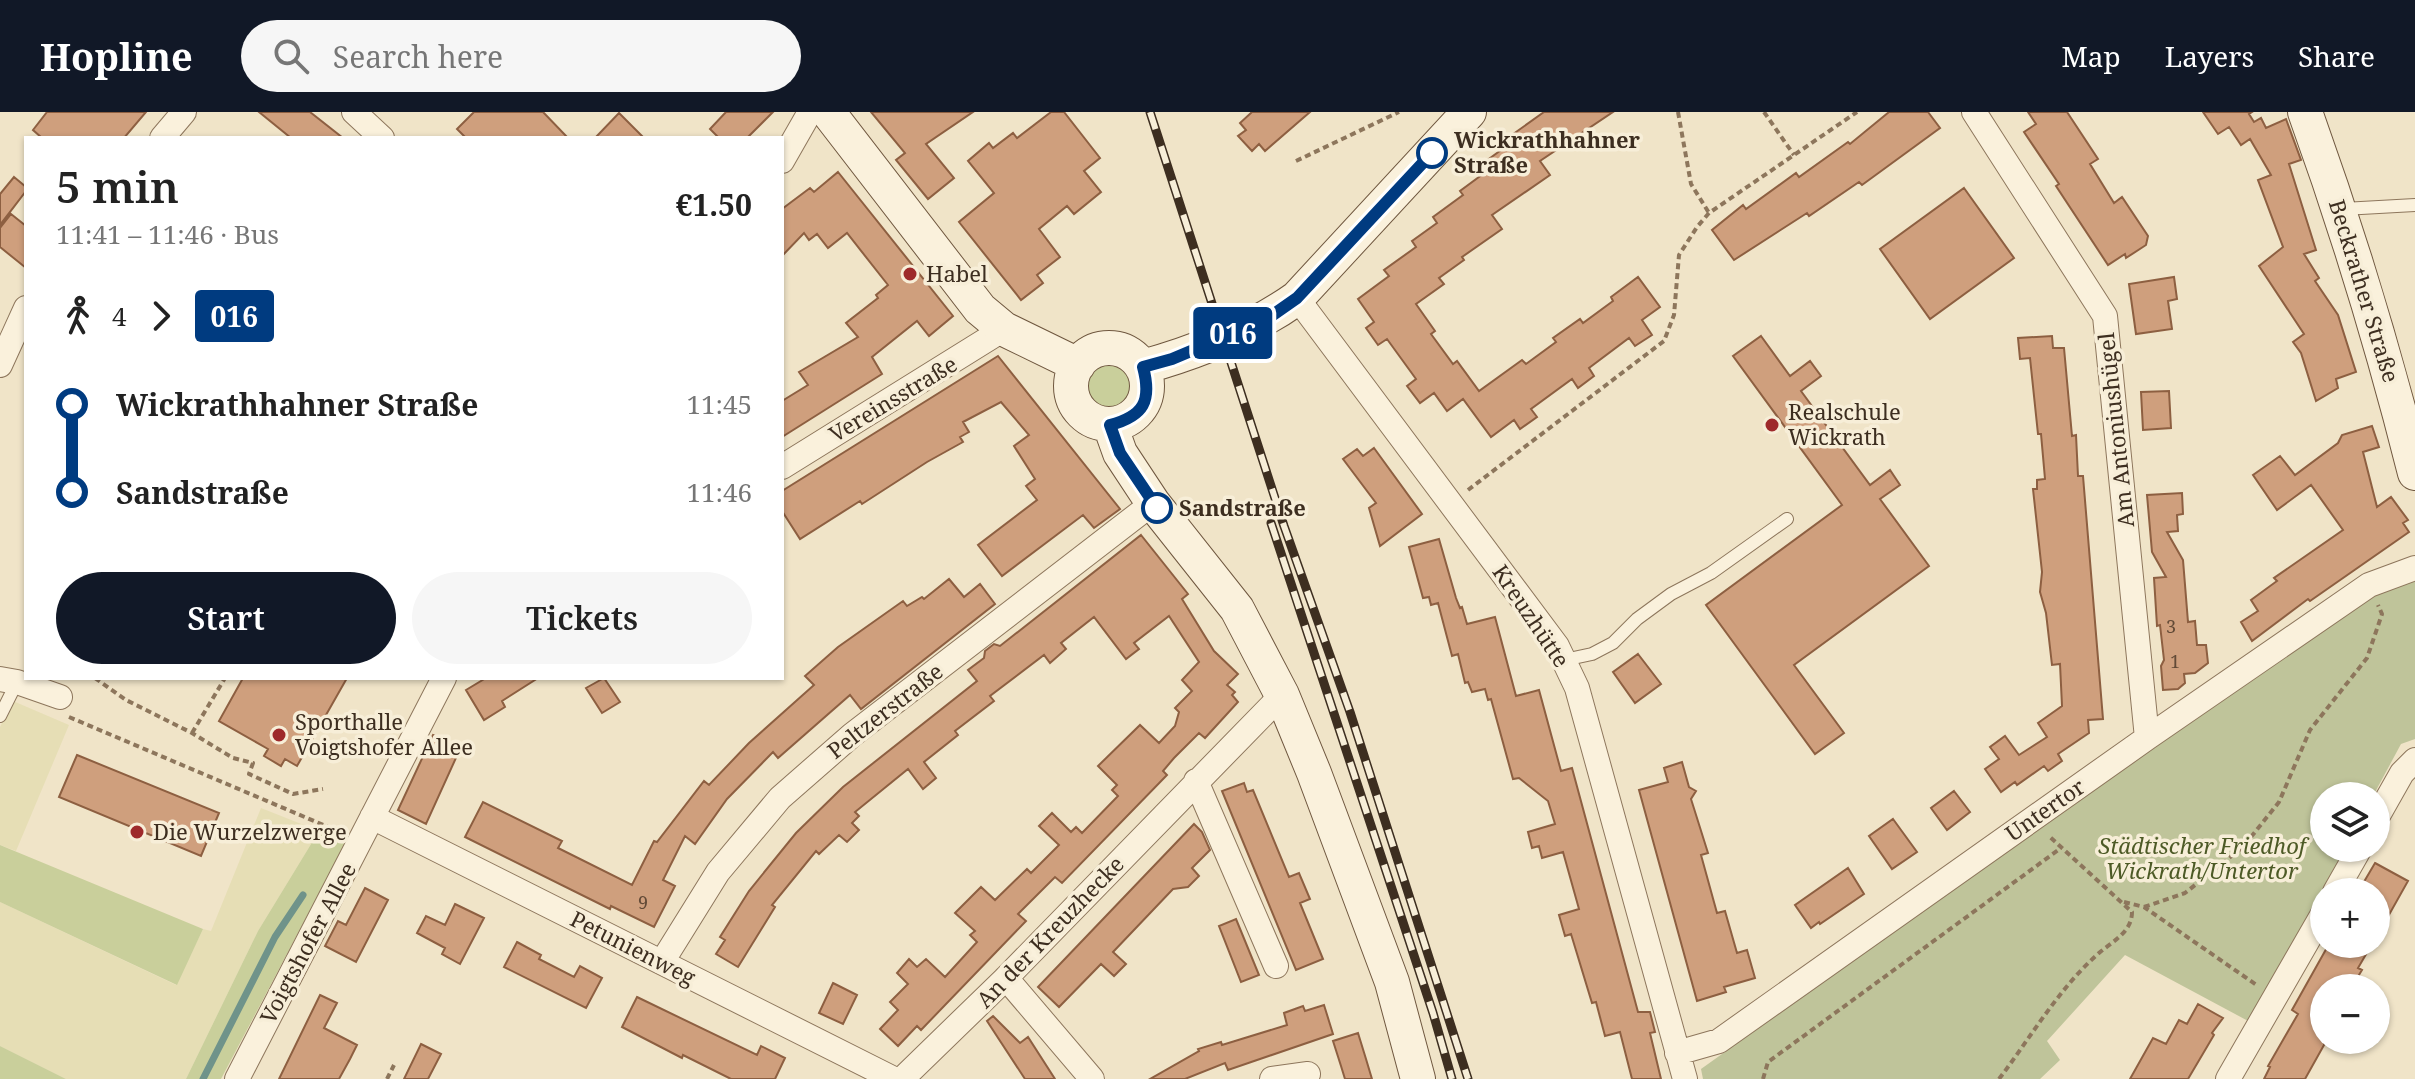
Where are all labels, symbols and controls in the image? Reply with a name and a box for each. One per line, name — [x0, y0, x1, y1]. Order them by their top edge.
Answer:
search box — [241, 20, 801, 92]
text: Hopline — [40, 30, 193, 82]
icon: search — [269, 34, 313, 78]
text: Search here — [333, 36, 503, 77]
text: Map — [2062, 37, 2121, 75]
text: Layers — [2165, 37, 2254, 75]
text: Share — [2298, 37, 2375, 75]
place label: Wickrathhahner Straße — [1454, 124, 1640, 179]
marker: Wickrathhahner Straße — [1417, 138, 1447, 168]
text: 5 min — [56, 156, 179, 216]
text: €1.50 — [676, 184, 752, 225]
street label: Beckrather Straße — [2323, 196, 2407, 386]
text: 11:41 – 11:46 · Bus — [56, 216, 279, 252]
place label: Habel — [926, 258, 988, 288]
marker: Habel — [901, 265, 919, 283]
icon: walk — [56, 294, 100, 338]
icon: forward — [139, 294, 183, 338]
text: 016 — [211, 297, 258, 335]
text: 4 — [112, 298, 127, 334]
line badge: 016 — [1187, 307, 1279, 359]
text: 016 — [1209, 314, 1257, 352]
street label: Am Antoniushügel — [2090, 331, 2140, 529]
street label: Vereinsstraße — [823, 348, 962, 448]
text: Wickrathhahner Straße — [116, 384, 478, 425]
text: 11:45 — [686, 386, 752, 422]
place label: Realschule Wickrath — [1788, 396, 1901, 451]
marker: Realschule Wickrath — [1763, 416, 1781, 434]
text: Sandstraße — [116, 472, 289, 513]
text: 11:46 — [686, 474, 752, 510]
place label: Sandstraße — [1179, 492, 1306, 522]
marker: Sandstraße — [1142, 493, 1172, 523]
street label: Kreuzhütte — [1486, 558, 1577, 673]
button: Start — [56, 572, 396, 664]
button: Tickets — [412, 572, 752, 664]
house number: 3 — [2166, 614, 2176, 638]
house number: 1 — [2170, 649, 2180, 673]
street label: Peltzerstraße — [820, 656, 948, 765]
place label: Sporthalle Voigtshofer Allee — [295, 706, 473, 761]
marker: Sporthalle Voigtshofer Allee — [270, 726, 288, 744]
street label: Untertor — [1999, 771, 2091, 847]
map controls — [2310, 782, 2390, 1054]
button: layers — [2310, 782, 2390, 862]
place label: Die Wurzelzwerge — [153, 816, 347, 846]
marker: Die Wurzelzwerge — [128, 823, 146, 841]
park label: Städtischer Friedhof Wickrath/Untertor — [2098, 830, 2310, 885]
street label: An der Kreuzhecke — [969, 849, 1130, 1014]
street label: Voigtshofer Allee — [252, 857, 362, 1028]
button: + — [2310, 878, 2390, 958]
house number: 9 — [638, 890, 648, 914]
street label: Petunienweg — [566, 903, 701, 992]
button: − — [2310, 974, 2390, 1054]

